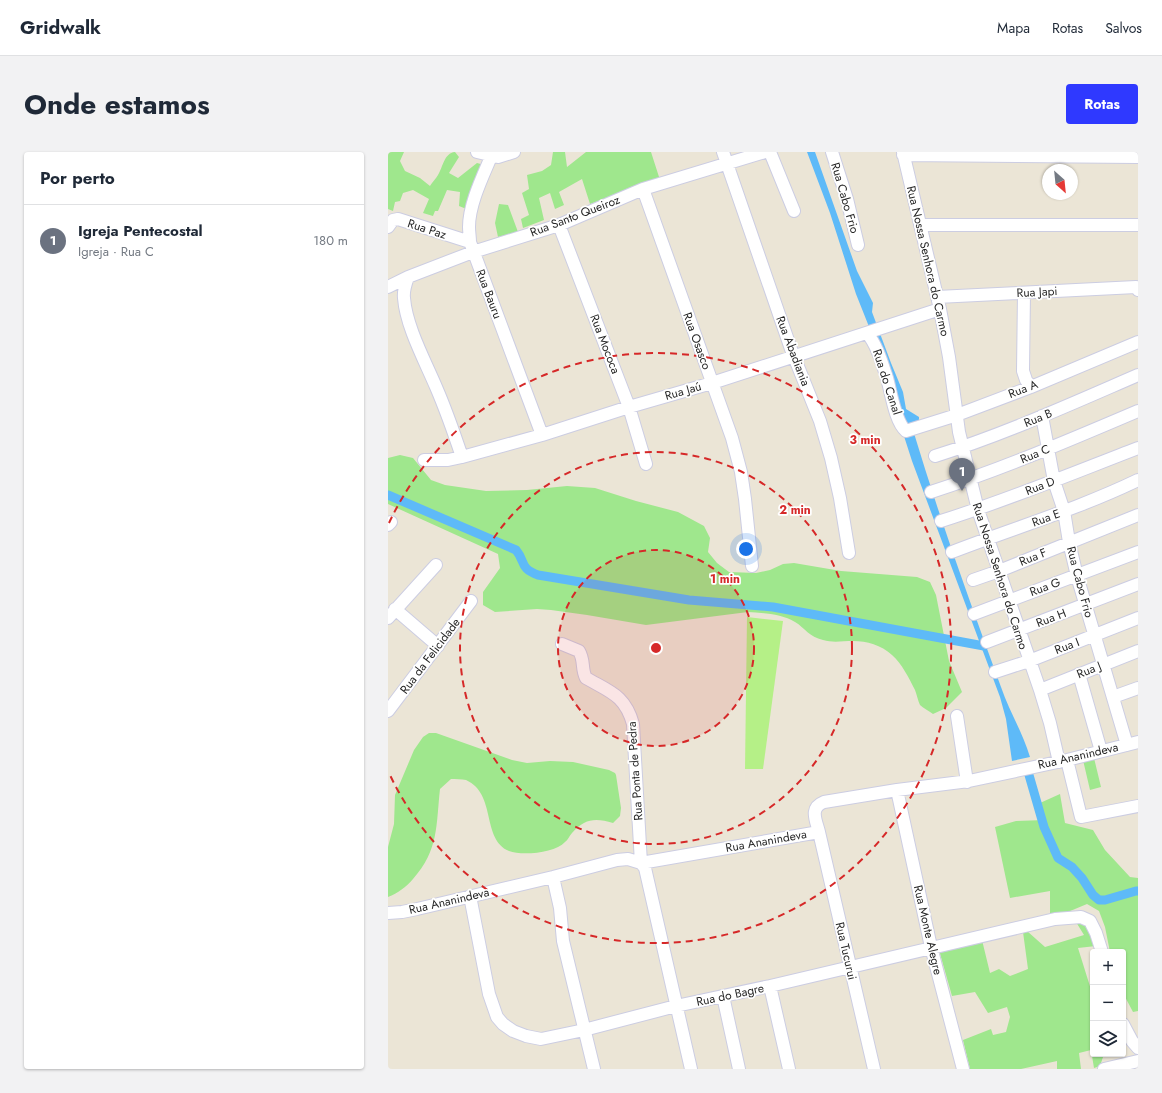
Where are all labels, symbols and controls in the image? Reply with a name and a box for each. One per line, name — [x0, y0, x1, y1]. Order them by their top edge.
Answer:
text: Gridwalk — [20, 14, 101, 41]
text: Mapa — [997, 18, 1030, 38]
text: Rotas — [1052, 18, 1083, 38]
text: Salvos — [1105, 18, 1142, 38]
text: Onde estamos — [24, 84, 210, 125]
button: Rotas — [1066, 84, 1138, 124]
street label: Rua Cabo Frio — [826, 160, 864, 236]
north arrow — [1042, 164, 1078, 200]
text: Por perto — [40, 166, 115, 190]
street label: Rua Nossa Senhora do Carmo — [902, 184, 954, 338]
street label: Rua Santo Queiroz — [527, 190, 623, 241]
street label: Rua Paz — [405, 214, 449, 244]
text: Igreja Pentecostal — [78, 220, 203, 242]
text: 1 — [50, 231, 56, 250]
text: 180 m — [313, 231, 348, 250]
text: Igreja · Rua C — [78, 242, 154, 261]
street label: Rua Bauru — [471, 267, 507, 321]
street label: Rua Japi — [1016, 282, 1058, 302]
street label: Rua Osasco — [678, 310, 716, 373]
street label: Rua Mococa — [585, 312, 625, 377]
street label: Rua Abadiania — [771, 313, 815, 389]
street label: Rua do Canal — [868, 347, 906, 417]
street label: Rua A — [1006, 375, 1040, 403]
street label: Rua Jaú — [663, 377, 703, 405]
street label: Rua B — [1021, 404, 1055, 432]
text: 3 min — [849, 431, 881, 449]
street label: Rua C — [1017, 440, 1053, 468]
pin: 1 — [949, 458, 975, 491]
street label: Rua D — [1023, 472, 1057, 500]
street label: Rua Nossa Senhora do Carmo — [968, 500, 1032, 652]
text: 2 min — [779, 501, 811, 519]
street label: Rua E — [1029, 505, 1063, 531]
your location — [736, 539, 756, 559]
street label: Rua F — [1016, 543, 1050, 571]
street label: Rua Cabo Frio — [1062, 544, 1098, 620]
text: 1 min — [710, 570, 740, 588]
street label: Rua G — [1027, 573, 1063, 601]
street label: Rua H — [1033, 604, 1069, 632]
street label: Rua da Felicidade — [395, 614, 465, 698]
street label: Rua I — [1052, 633, 1082, 659]
centre of rings — [649, 641, 663, 655]
street label: Rua J — [1074, 657, 1104, 683]
street label: Rua Ponta de Pedra — [623, 721, 647, 821]
street label: Rua Ananindeva — [1036, 738, 1120, 774]
street label: Rua Ananindeva — [724, 825, 808, 857]
street label: Rua Ananindeva — [407, 883, 491, 919]
street label: Rua Monte Alegre — [909, 883, 947, 977]
street label: Rua Tucurui — [831, 920, 861, 982]
map controls — [1090, 949, 1126, 1057]
button: + — [1090, 949, 1126, 985]
street label: Rua do Bagre — [694, 979, 766, 1011]
button: − — [1090, 985, 1126, 1021]
button: layers — [1090, 1021, 1126, 1057]

